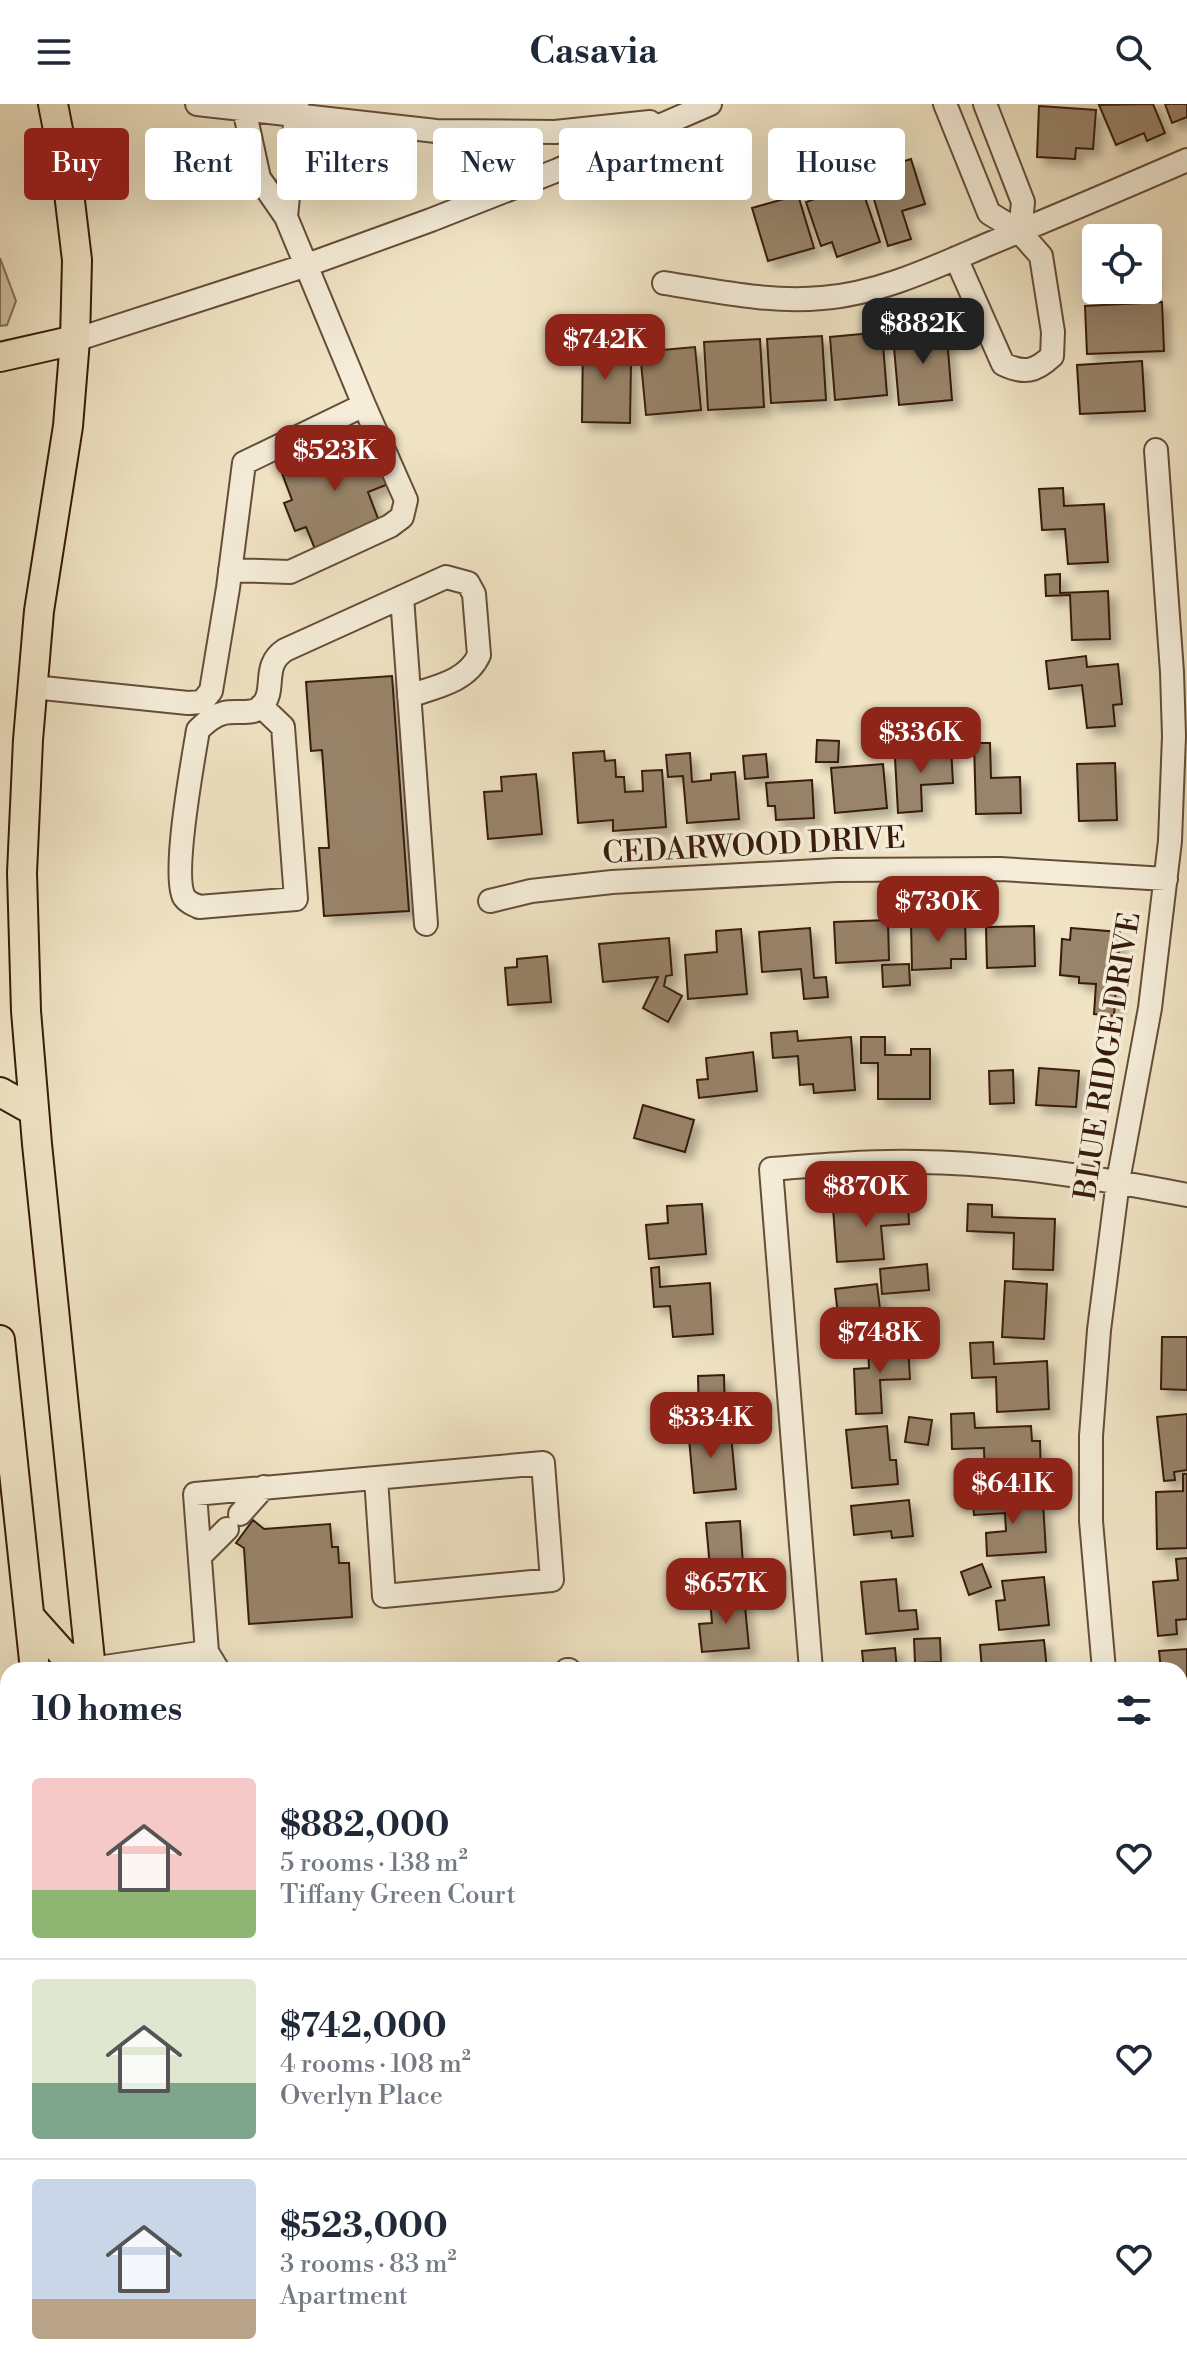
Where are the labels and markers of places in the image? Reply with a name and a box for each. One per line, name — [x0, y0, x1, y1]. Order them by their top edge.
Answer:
pin: $882K — [867, 298, 979, 366]
pin: $742K — [549, 314, 661, 382]
pin: $523K — [279, 425, 391, 493]
pin: $336K — [865, 707, 977, 775]
pin: $730K — [882, 876, 994, 944]
pin: $870K — [810, 1161, 922, 1229]
pin: $748K — [824, 1307, 936, 1375]
pin: $334K — [655, 1392, 767, 1460]
pin: $641K — [957, 1458, 1069, 1526]
pin: $657K — [670, 1558, 782, 1626]

